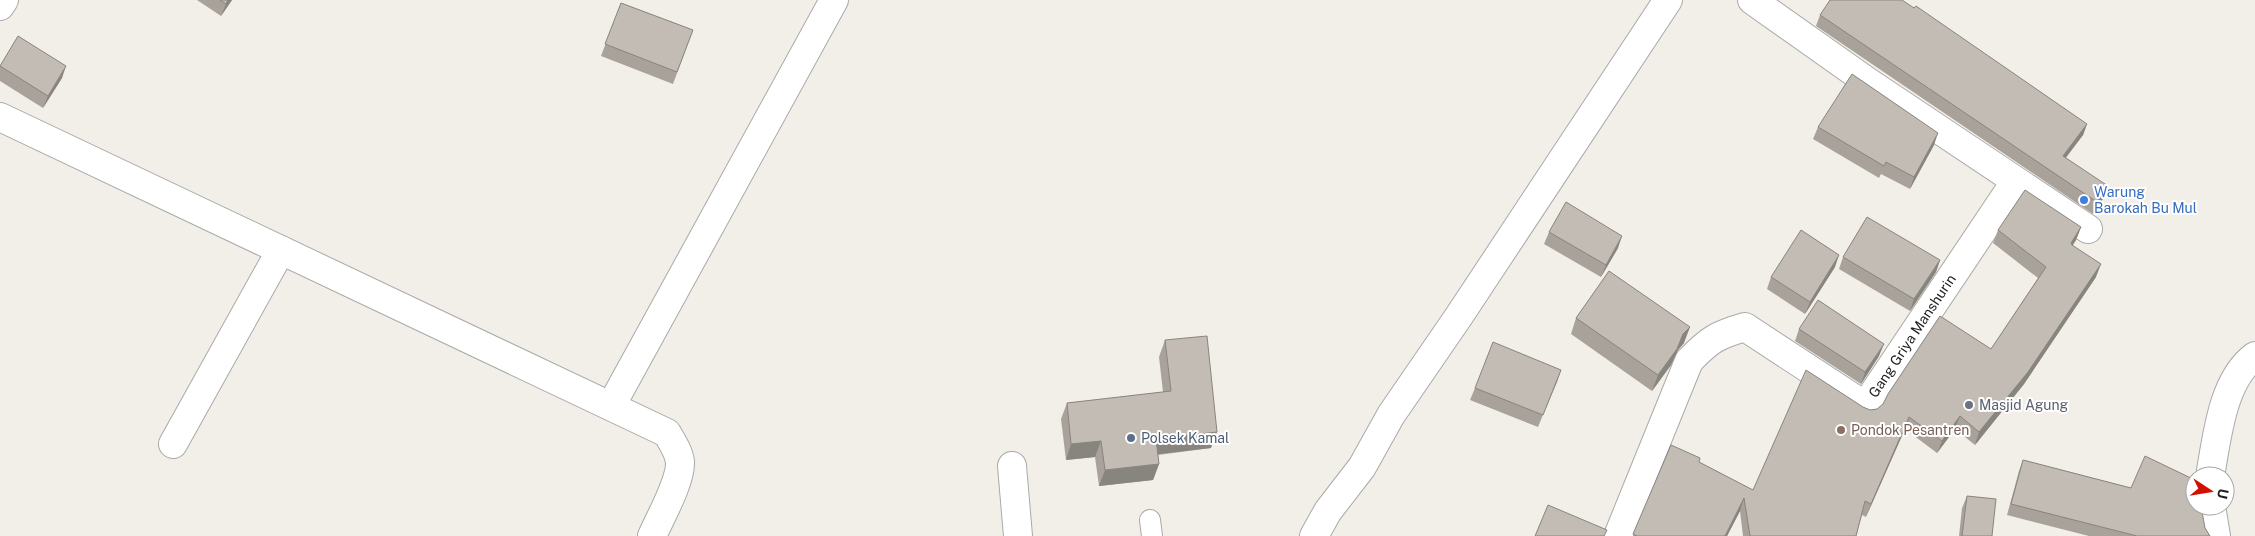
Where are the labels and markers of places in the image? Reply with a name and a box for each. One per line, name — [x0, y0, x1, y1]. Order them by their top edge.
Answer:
place label: Warung Barokah Bu Mul — [2094, 184, 2197, 216]
marker: Warung Barokah Bu Mul — [2078, 194, 2090, 206]
place label: Masjid Agung — [1979, 397, 2069, 413]
marker: Masjid Agung — [1963, 399, 1975, 411]
place label: Pondok Pesantren — [1851, 422, 1969, 438]
marker: Pondok Pesantren — [1835, 424, 1847, 436]
place label: Polsek Kamal — [1141, 430, 1229, 446]
marker: Polsek Kamal — [1125, 432, 1137, 444]

